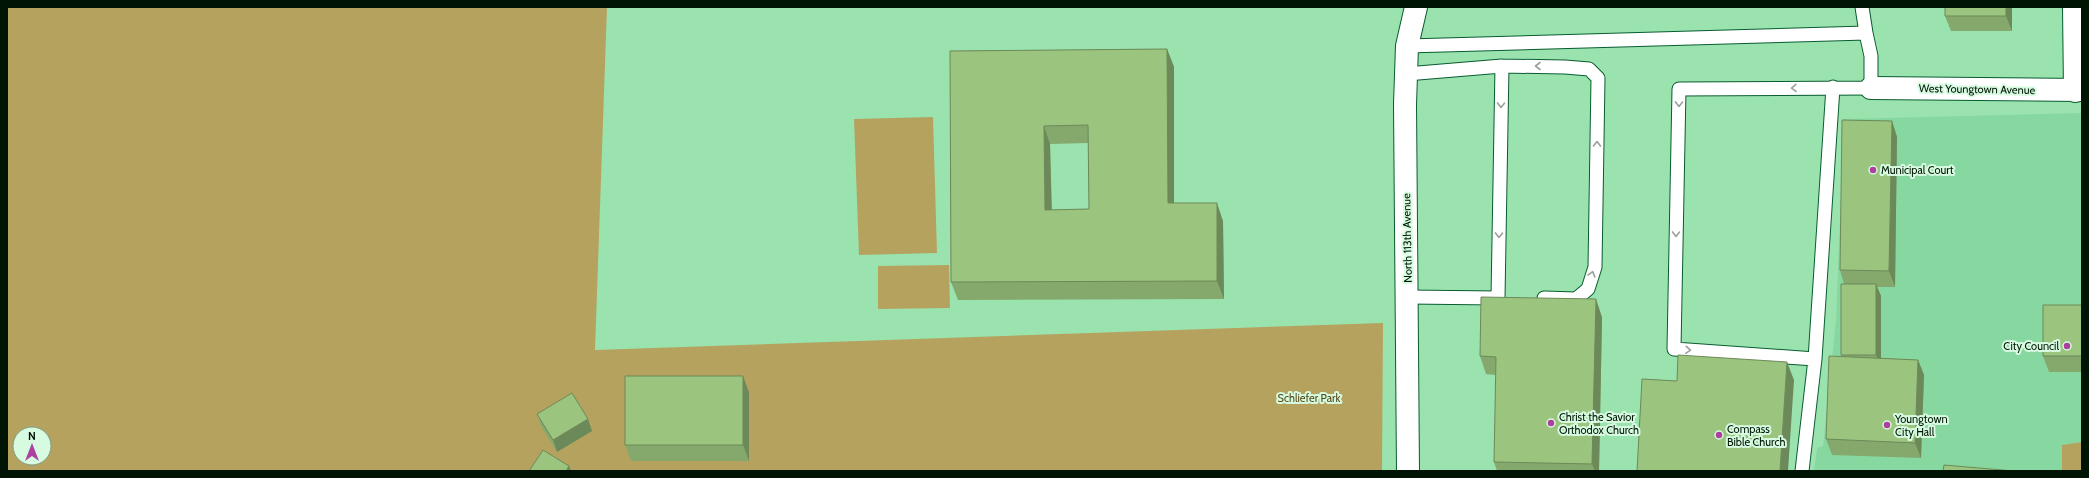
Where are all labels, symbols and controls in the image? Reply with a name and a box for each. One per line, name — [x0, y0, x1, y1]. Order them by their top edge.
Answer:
one-way arrow — [1535, 62, 1541, 70]
street label: West Youngtown Avenue — [1919, 81, 2036, 97]
one-way arrow — [1791, 84, 1797, 92]
one-way arrow — [1675, 101, 1683, 107]
one-way arrow — [1497, 102, 1505, 108]
one-way arrow — [1593, 141, 1601, 147]
place label: Municipal Court — [1881, 163, 1954, 177]
marker: Municipal Court — [1868, 165, 1878, 175]
street label: North 113th Avenue — [1399, 193, 1415, 283]
one-way arrow — [1672, 231, 1680, 237]
one-way arrow — [1495, 232, 1503, 238]
one-way arrow — [1588, 271, 1596, 277]
place label: City Council — [2003, 339, 2059, 353]
marker: City Council — [2062, 341, 2072, 351]
one-way arrow — [1685, 346, 1691, 355]
park label: Schliefer Park — [1278, 391, 1341, 405]
place label: Christ the Savior Orthodox Church — [1559, 410, 1639, 437]
place label: Youngtown City Hall — [1894, 412, 1948, 439]
marker: Christ the Savior Orthodox Church — [1546, 418, 1556, 428]
marker: Youngtown City Hall — [1882, 420, 1892, 430]
place label: Compass Bible Church — [1727, 422, 1785, 449]
north arrow — [12, 426, 52, 466]
text: N — [28, 429, 36, 443]
marker: Compass Bible Church — [1714, 430, 1724, 440]

